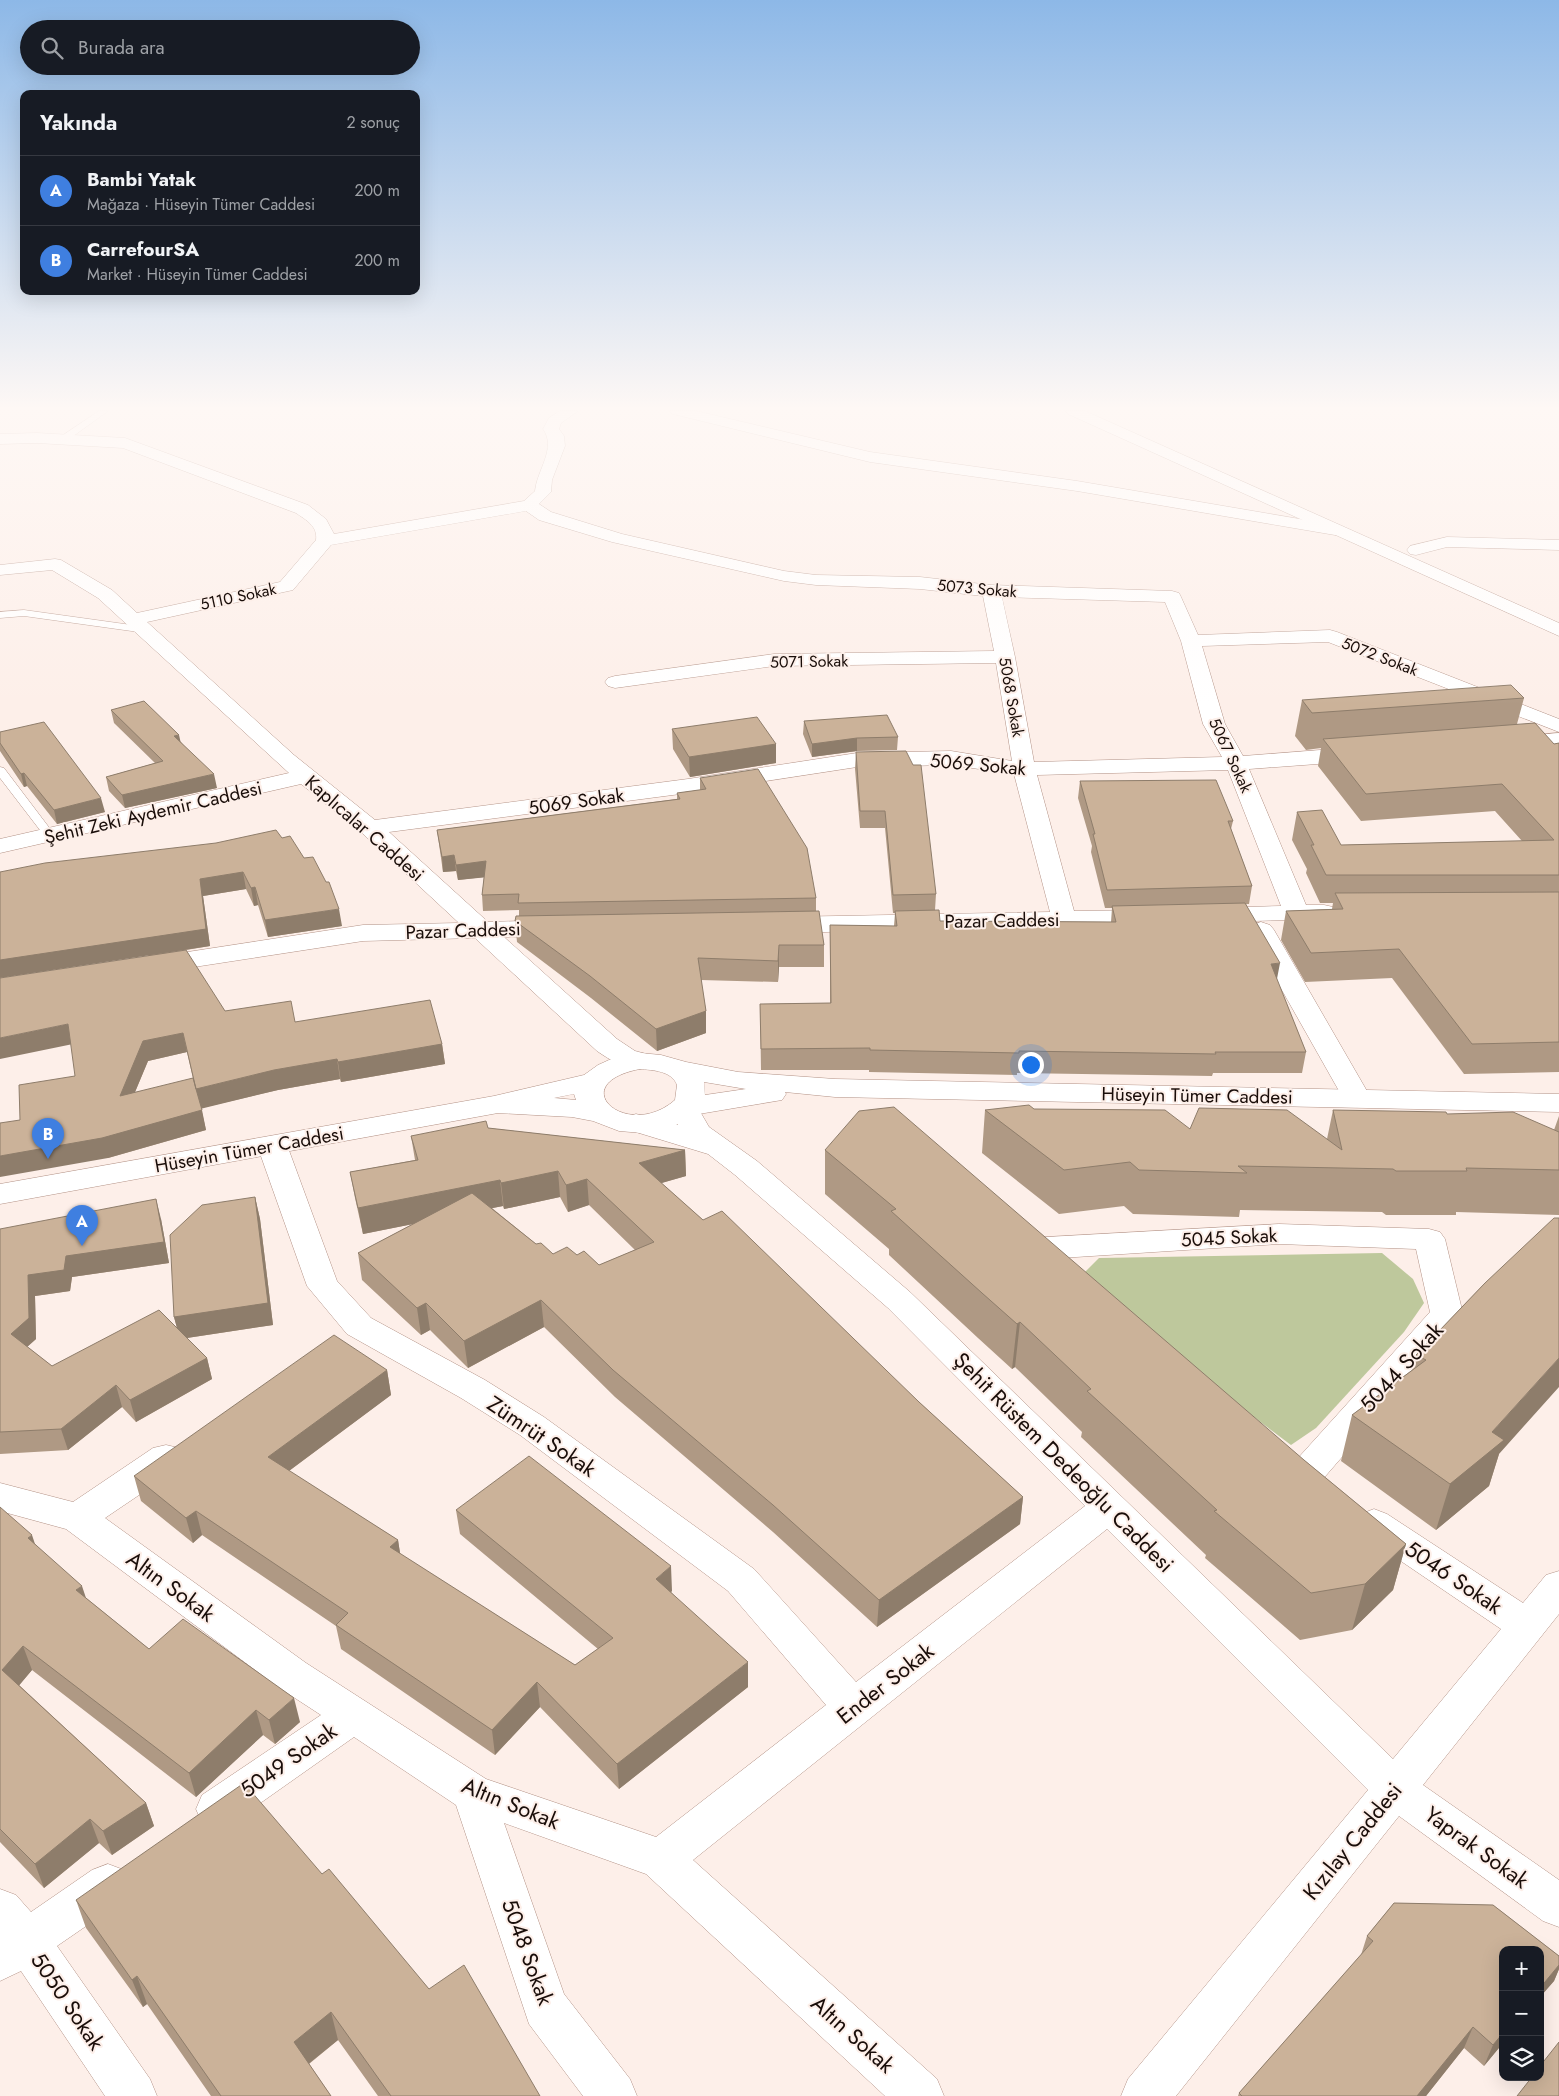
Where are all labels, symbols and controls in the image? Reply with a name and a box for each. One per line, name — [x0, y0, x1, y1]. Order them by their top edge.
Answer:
search box — [20, 20, 420, 75]
icon: search — [38, 34, 66, 62]
text: Burada ara — [78, 34, 165, 61]
text: Yakında — [40, 108, 117, 138]
text: 2 sonuç — [346, 111, 400, 134]
text: Bambi Yatak — [87, 166, 196, 193]
text: A — [50, 179, 62, 202]
text: 200 m — [354, 179, 400, 202]
text: Mağaza · Hüseyin Tümer Caddesi — [87, 193, 315, 216]
text: CarrefourSA — [87, 236, 199, 263]
text: B — [51, 249, 61, 272]
text: 200 m — [354, 249, 400, 272]
text: Market · Hüseyin Tümer Caddesi — [87, 263, 308, 286]
street label: 5073 Sokak — [936, 574, 1019, 604]
street label: 5110 Sokak — [198, 577, 279, 616]
street label: 5072 Sokak — [1338, 631, 1422, 682]
street label: 5071 Sokak — [770, 649, 849, 674]
street label: 5068 Sokak — [993, 655, 1030, 740]
street label: 5067 Sokak — [1203, 714, 1258, 797]
street label: 5069 Sokak — [929, 747, 1028, 782]
street label: Kaplıcalar Caddesi — [299, 769, 430, 888]
street label: Şehit Zeki Aydemir Caddesi — [42, 774, 265, 851]
street label: 5069 Sokak — [526, 781, 626, 822]
street label: Pazar Caddesi — [944, 906, 1060, 935]
street label: Pazar Caddesi — [405, 915, 521, 946]
your location — [1018, 1052, 1044, 1078]
street label: Hüseyin Tümer Caddesi — [1101, 1080, 1293, 1111]
pin: B — [32, 1118, 64, 1159]
street label: Hüseyin Tümer Caddesi — [152, 1120, 346, 1179]
pin: A — [66, 1205, 98, 1246]
street label: 5045 Sokak — [1180, 1221, 1278, 1253]
street label: 5044 Sokak — [1352, 1314, 1451, 1419]
street label: Şehit Rüstem Dedeoğlu Caddesi — [947, 1345, 1181, 1579]
street label: Zümrüt Sokak — [481, 1388, 603, 1485]
street label: 5046 Sokak — [1399, 1532, 1510, 1622]
street label: Altın Sokak — [120, 1543, 222, 1629]
street label: Ender Sokak — [830, 1635, 941, 1731]
street label: 5049 Sokak — [233, 1715, 343, 1805]
street label: Altın Sokak — [457, 1769, 565, 1837]
street label: Kızılay Caddesi — [1295, 1776, 1409, 1906]
street label: Yaprak Sokak — [1418, 1798, 1536, 1896]
street label: 5048 Sokak — [494, 1894, 562, 2010]
street label: 5050 Sokak — [23, 1946, 113, 2057]
map controls — [1499, 1946, 1544, 2081]
button: + — [1499, 1946, 1544, 1991]
street label: Altın Sokak — [804, 1988, 902, 2080]
button: − — [1499, 1991, 1544, 2036]
button: layers — [1499, 2036, 1544, 2081]

